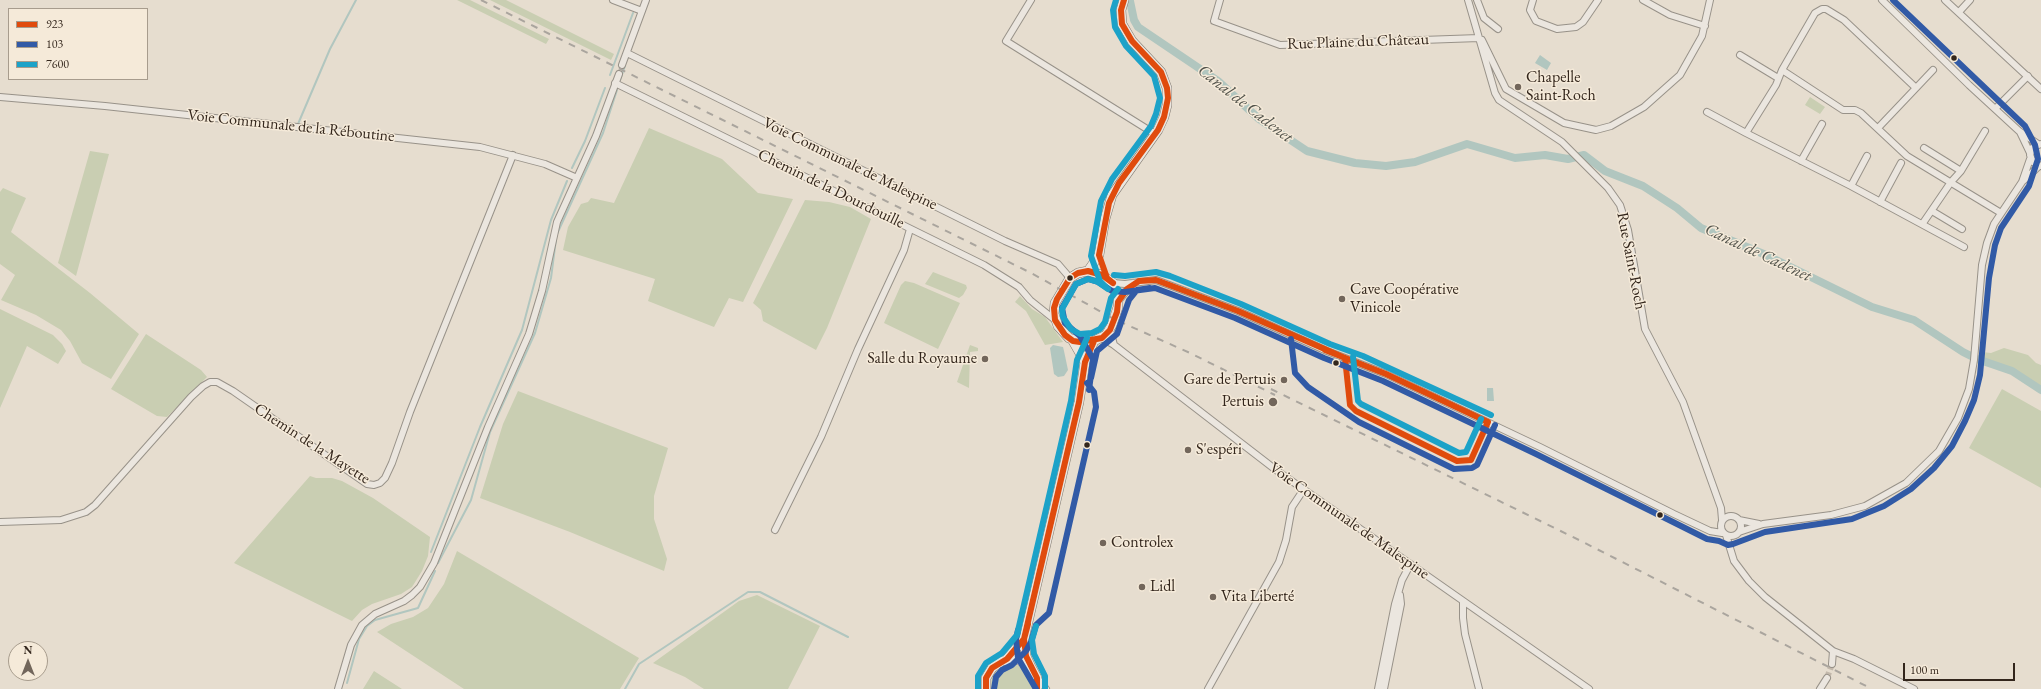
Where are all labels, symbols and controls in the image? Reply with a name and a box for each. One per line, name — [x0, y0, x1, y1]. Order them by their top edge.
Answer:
legend — [8, 8, 148, 80]
text: 923 — [46, 16, 63, 32]
street label: Rue Plaine du Château — [1287, 30, 1429, 54]
text: 103 — [46, 36, 63, 52]
unlabelled marker — [1949, 53, 1959, 63]
text: 7600 — [46, 56, 69, 72]
water label: Canal de Cadenet — [1193, 60, 1297, 148]
place label: Chapelle Saint-Roch — [1526, 68, 1596, 106]
marker: Chapelle Saint-Roch — [1513, 82, 1523, 92]
street label: Voie Communale de la Réboutine — [187, 106, 395, 146]
street label: Voie Communale de Malespine — [760, 113, 940, 215]
street label: Chemin de la Dourdouille — [754, 145, 908, 233]
street label: Rue Saint-Roch — [1612, 211, 1650, 311]
water label: Canal de Cadenet — [1701, 219, 1815, 287]
unlabelled marker — [1065, 273, 1075, 283]
place label: Cave Coopérative Vinicole — [1350, 280, 1459, 318]
marker: Cave Coopérative Vinicole — [1337, 294, 1347, 304]
place label: Salle du Royaume — [867, 349, 977, 369]
marker: Salle du Royaume — [980, 354, 990, 364]
unlabelled marker — [1331, 358, 1341, 368]
place label: Gare de Pertuis — [1183, 370, 1276, 390]
marker: Gare de Pertuis — [1279, 375, 1289, 385]
place label: Pertuis — [1222, 392, 1264, 412]
marker: Pertuis — [1267, 396, 1279, 408]
street label: Chemin de la Mayette — [250, 399, 374, 489]
unlabelled marker — [1082, 440, 1092, 450]
place label: S'espéri — [1196, 440, 1242, 460]
marker: S'espéri — [1183, 445, 1193, 455]
street label: Voie Communale de Malespine — [1265, 458, 1433, 584]
unlabelled marker — [1655, 510, 1665, 520]
place label: Controlex — [1111, 533, 1173, 553]
marker: Controlex — [1098, 538, 1108, 548]
place label: Lidl — [1150, 577, 1175, 597]
marker: Lidl — [1137, 582, 1147, 592]
place label: Vita Liberté — [1221, 587, 1294, 607]
marker: Vita Liberté — [1208, 592, 1218, 602]
north arrow — [8, 641, 48, 681]
text: N — [24, 643, 32, 657]
scale bar — [1905, 655, 2017, 681]
text: 100 m — [1910, 662, 1939, 678]

